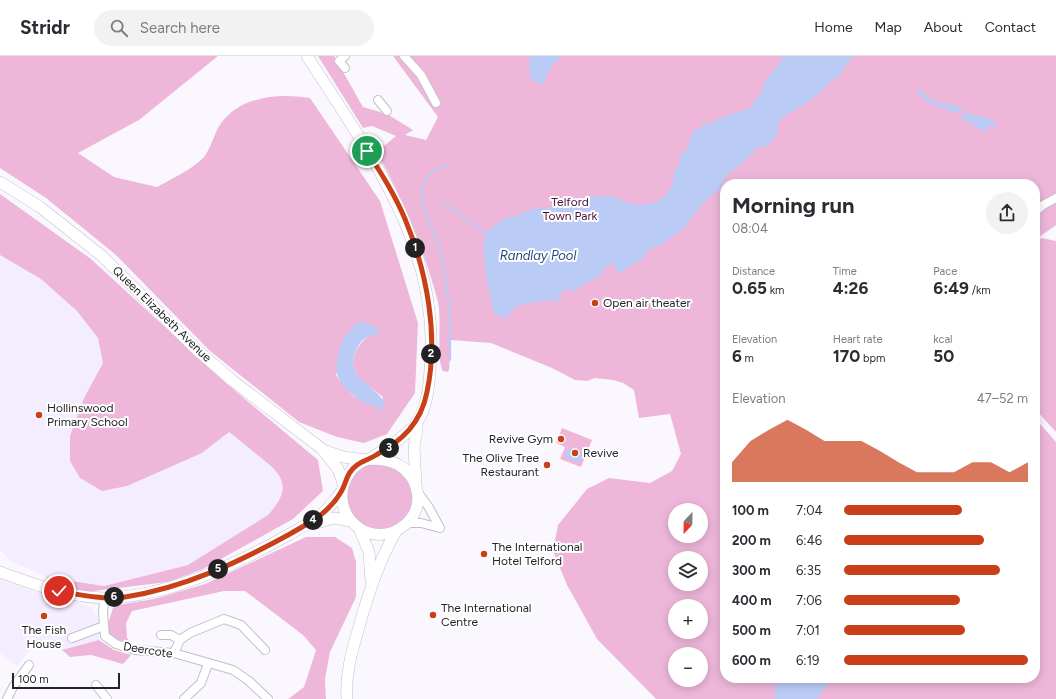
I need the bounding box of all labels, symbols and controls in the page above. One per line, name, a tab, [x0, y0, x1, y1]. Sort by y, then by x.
search box	[94, 10, 374, 46]
text: Stridr	[20, 16, 70, 39]
icon: search	[108, 17, 130, 39]
text: Search here	[140, 19, 220, 37]
text: Home	[814, 19, 853, 36]
text: Map	[875, 19, 902, 36]
text: About	[924, 19, 963, 36]
text: Contact	[985, 19, 1036, 36]
pin	[350, 134, 384, 168]
icon: arrive	[356, 140, 378, 162]
text: Morning run	[732, 192, 855, 219]
button: share	[986, 192, 1028, 234]
park label: Telford Town Park	[543, 195, 597, 223]
text: 08:04	[732, 221, 768, 236]
pin: 1	[405, 238, 425, 258]
text: 1	[413, 241, 417, 254]
water label: Randlay Pool	[500, 248, 576, 263]
street label: Queen Elizabeth Avenue	[110, 263, 215, 365]
text: Distance	[732, 265, 775, 278]
text: Time	[833, 265, 857, 278]
text: Pace	[933, 265, 957, 278]
text: 0.65	[732, 278, 767, 298]
text: 4:26	[833, 278, 868, 298]
text: 6:49	[933, 278, 969, 298]
text: km	[767, 284, 784, 297]
text: /km	[969, 284, 991, 297]
place label: Open air theater	[603, 296, 691, 310]
marker: Open air theater	[590, 298, 600, 308]
text: Elevation	[732, 333, 777, 346]
text: Heart rate	[833, 333, 883, 346]
text: kcal	[933, 333, 953, 346]
pin: 2	[421, 344, 441, 364]
text: 6	[732, 346, 742, 366]
text: 170	[833, 346, 860, 366]
text: 50	[933, 346, 954, 366]
text: 2	[428, 347, 434, 360]
text: m	[742, 352, 754, 365]
text: bpm	[860, 352, 885, 365]
text: Elevation	[732, 391, 785, 406]
text: 47–52 m	[977, 391, 1028, 406]
place label: Hollinswood Primary School	[47, 401, 128, 429]
marker: Hollinswood Primary School	[34, 410, 44, 420]
place label: Revive Gym	[489, 432, 553, 446]
marker: Revive Gym	[556, 434, 566, 444]
pin: 3	[379, 438, 399, 458]
text: 3	[386, 441, 392, 454]
place label: Revive	[583, 446, 619, 460]
marker: Revive	[570, 448, 580, 458]
place label: The Olive Tree Restaurant	[463, 451, 539, 479]
marker: The Olive Tree Restaurant	[542, 460, 552, 470]
north arrow	[668, 503, 708, 543]
map controls	[668, 503, 708, 687]
text: 100 m	[732, 503, 769, 518]
text: 7:04	[796, 503, 823, 518]
pin: 4	[303, 510, 323, 530]
text: 4	[310, 513, 316, 526]
text: 200 m	[732, 533, 771, 548]
text: 6:46	[796, 533, 822, 548]
place label: The International Hotel Telford	[492, 540, 582, 568]
marker: The International Hotel Telford	[479, 549, 489, 559]
button: layers	[668, 551, 708, 591]
pin: 5	[208, 559, 228, 579]
text: 5	[215, 562, 221, 575]
text: 300 m	[732, 563, 771, 578]
text: 6:35	[796, 563, 821, 578]
pin	[42, 574, 76, 608]
icon: check	[48, 580, 70, 602]
pin: 6	[104, 587, 124, 607]
text: 6	[111, 590, 117, 603]
text: 400 m	[732, 593, 772, 608]
text: 7:06	[796, 593, 822, 608]
button: +	[668, 599, 708, 639]
place label: The International Centre	[441, 601, 531, 629]
marker: The International Centre	[428, 610, 438, 620]
marker: The Fish House	[39, 611, 49, 621]
place label: The Fish House	[22, 623, 67, 651]
text: 500 m	[732, 623, 771, 638]
text: 7:01	[796, 623, 820, 638]
street label: Deercote	[122, 639, 174, 661]
button: −	[668, 647, 708, 687]
text: 600 m	[732, 653, 771, 668]
text: 6:19	[796, 653, 819, 668]
scale bar	[12, 671, 120, 690]
text: 100 m	[18, 673, 49, 686]

